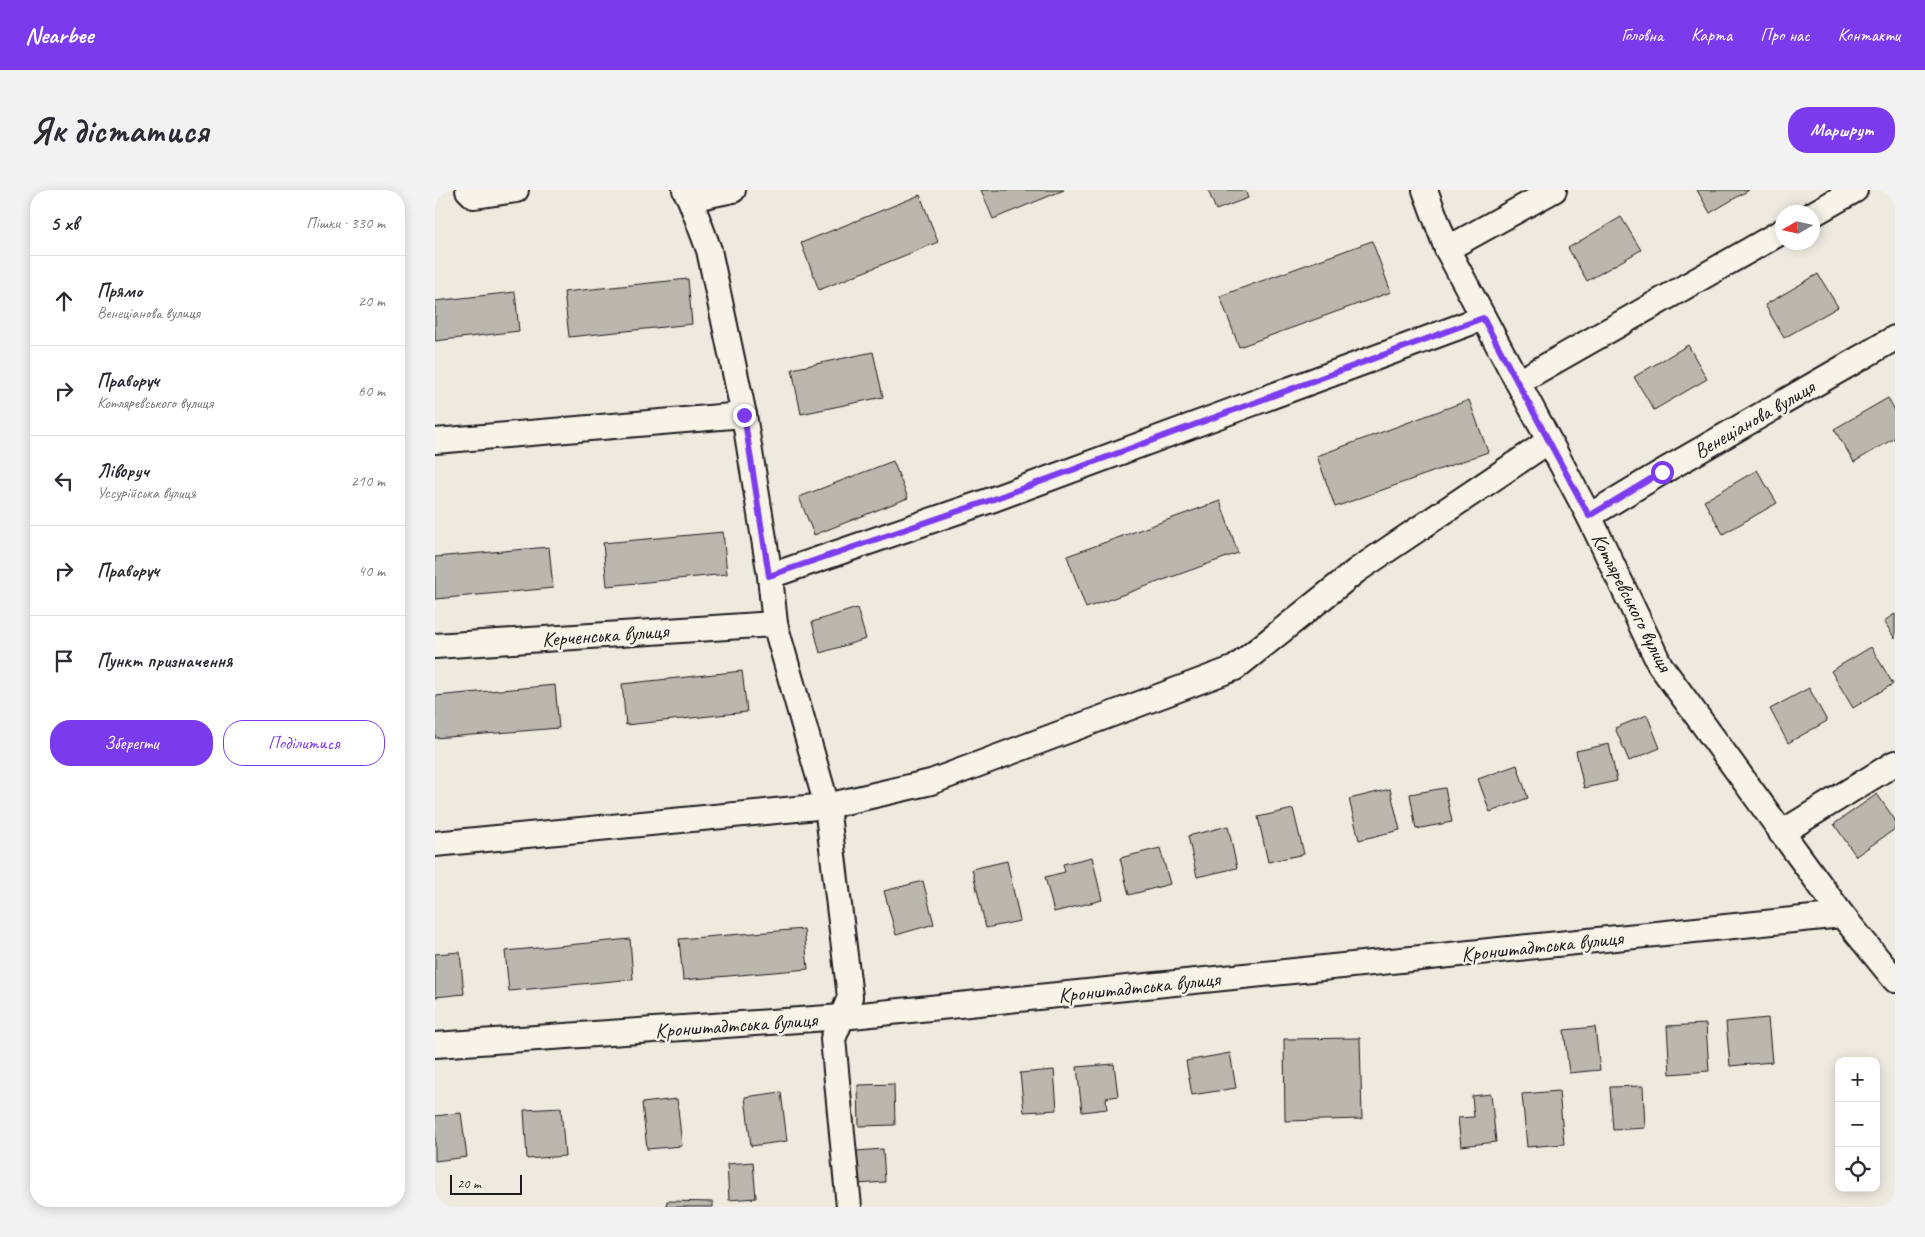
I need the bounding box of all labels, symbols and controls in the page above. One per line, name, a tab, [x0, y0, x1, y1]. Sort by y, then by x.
text: Nearbee	[25, 20, 93, 50]
text: Головна	[1621, 24, 1663, 46]
text: Карта	[1691, 24, 1732, 46]
text: Про нас	[1760, 24, 1810, 46]
text: Контакти	[1838, 24, 1900, 46]
button: Маршрут	[1788, 107, 1895, 153]
text: Як дістатися	[30, 108, 208, 153]
north arrow	[1775, 205, 1820, 250]
text: 5 хв	[50, 210, 78, 236]
text: Пішки · 330 m	[306, 213, 385, 233]
text: Прямо	[97, 279, 142, 303]
icon: ahead	[50, 287, 78, 315]
text: 20 m	[358, 291, 385, 311]
text: Венеціанова вулиця	[97, 303, 200, 323]
text: Праворуч	[97, 369, 159, 393]
street label: Венеціанова вулиця	[1689, 373, 1821, 464]
icon: right	[50, 377, 78, 405]
text: 60 m	[358, 381, 385, 401]
text: Котляревського вулиця	[97, 393, 213, 413]
route end	[733, 404, 756, 427]
text: Ліворуч	[97, 459, 149, 483]
route start	[1651, 461, 1674, 484]
icon: left	[50, 467, 78, 495]
text: 210 m	[351, 471, 385, 491]
text: Уссурійська вулиця	[97, 483, 196, 503]
street label: Котляревського вулиця	[1586, 528, 1679, 677]
icon: right	[50, 557, 78, 585]
text: Праворуч	[97, 559, 159, 583]
text: 40 m	[358, 561, 385, 581]
street label: Керченська вулиця	[541, 617, 671, 652]
icon: arrive	[50, 647, 78, 675]
text: Пункт призначення	[97, 649, 232, 673]
button: Зберегти	[50, 720, 213, 766]
button: Поділитися	[223, 720, 385, 766]
street label: Кронштадтська вулиця	[1460, 924, 1626, 967]
street label: Кронштадтська вулиця	[1057, 965, 1223, 1008]
street label: Кронштадтська вулиця	[654, 1006, 820, 1044]
map controls	[1835, 1057, 1880, 1192]
button: +	[1835, 1057, 1880, 1102]
button: −	[1835, 1102, 1880, 1147]
button: locate	[1835, 1147, 1880, 1192]
scale bar	[450, 1172, 523, 1195]
text: 20 m	[457, 1175, 481, 1192]

